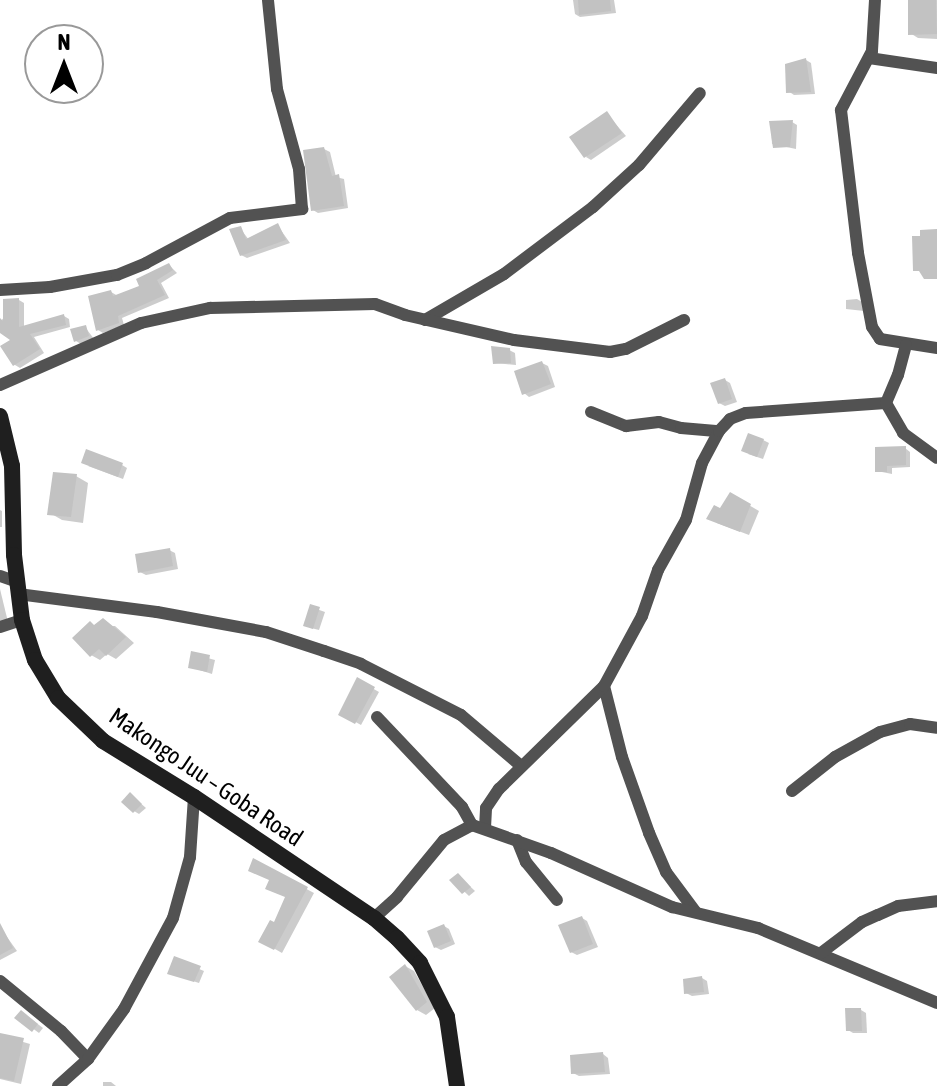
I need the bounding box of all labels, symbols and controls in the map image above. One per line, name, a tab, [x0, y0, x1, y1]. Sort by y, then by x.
north arrow	[24, 24, 104, 104]
text: N	[58, 29, 70, 55]
street label: Makongo Juu – Goba Road	[104, 702, 308, 852]

